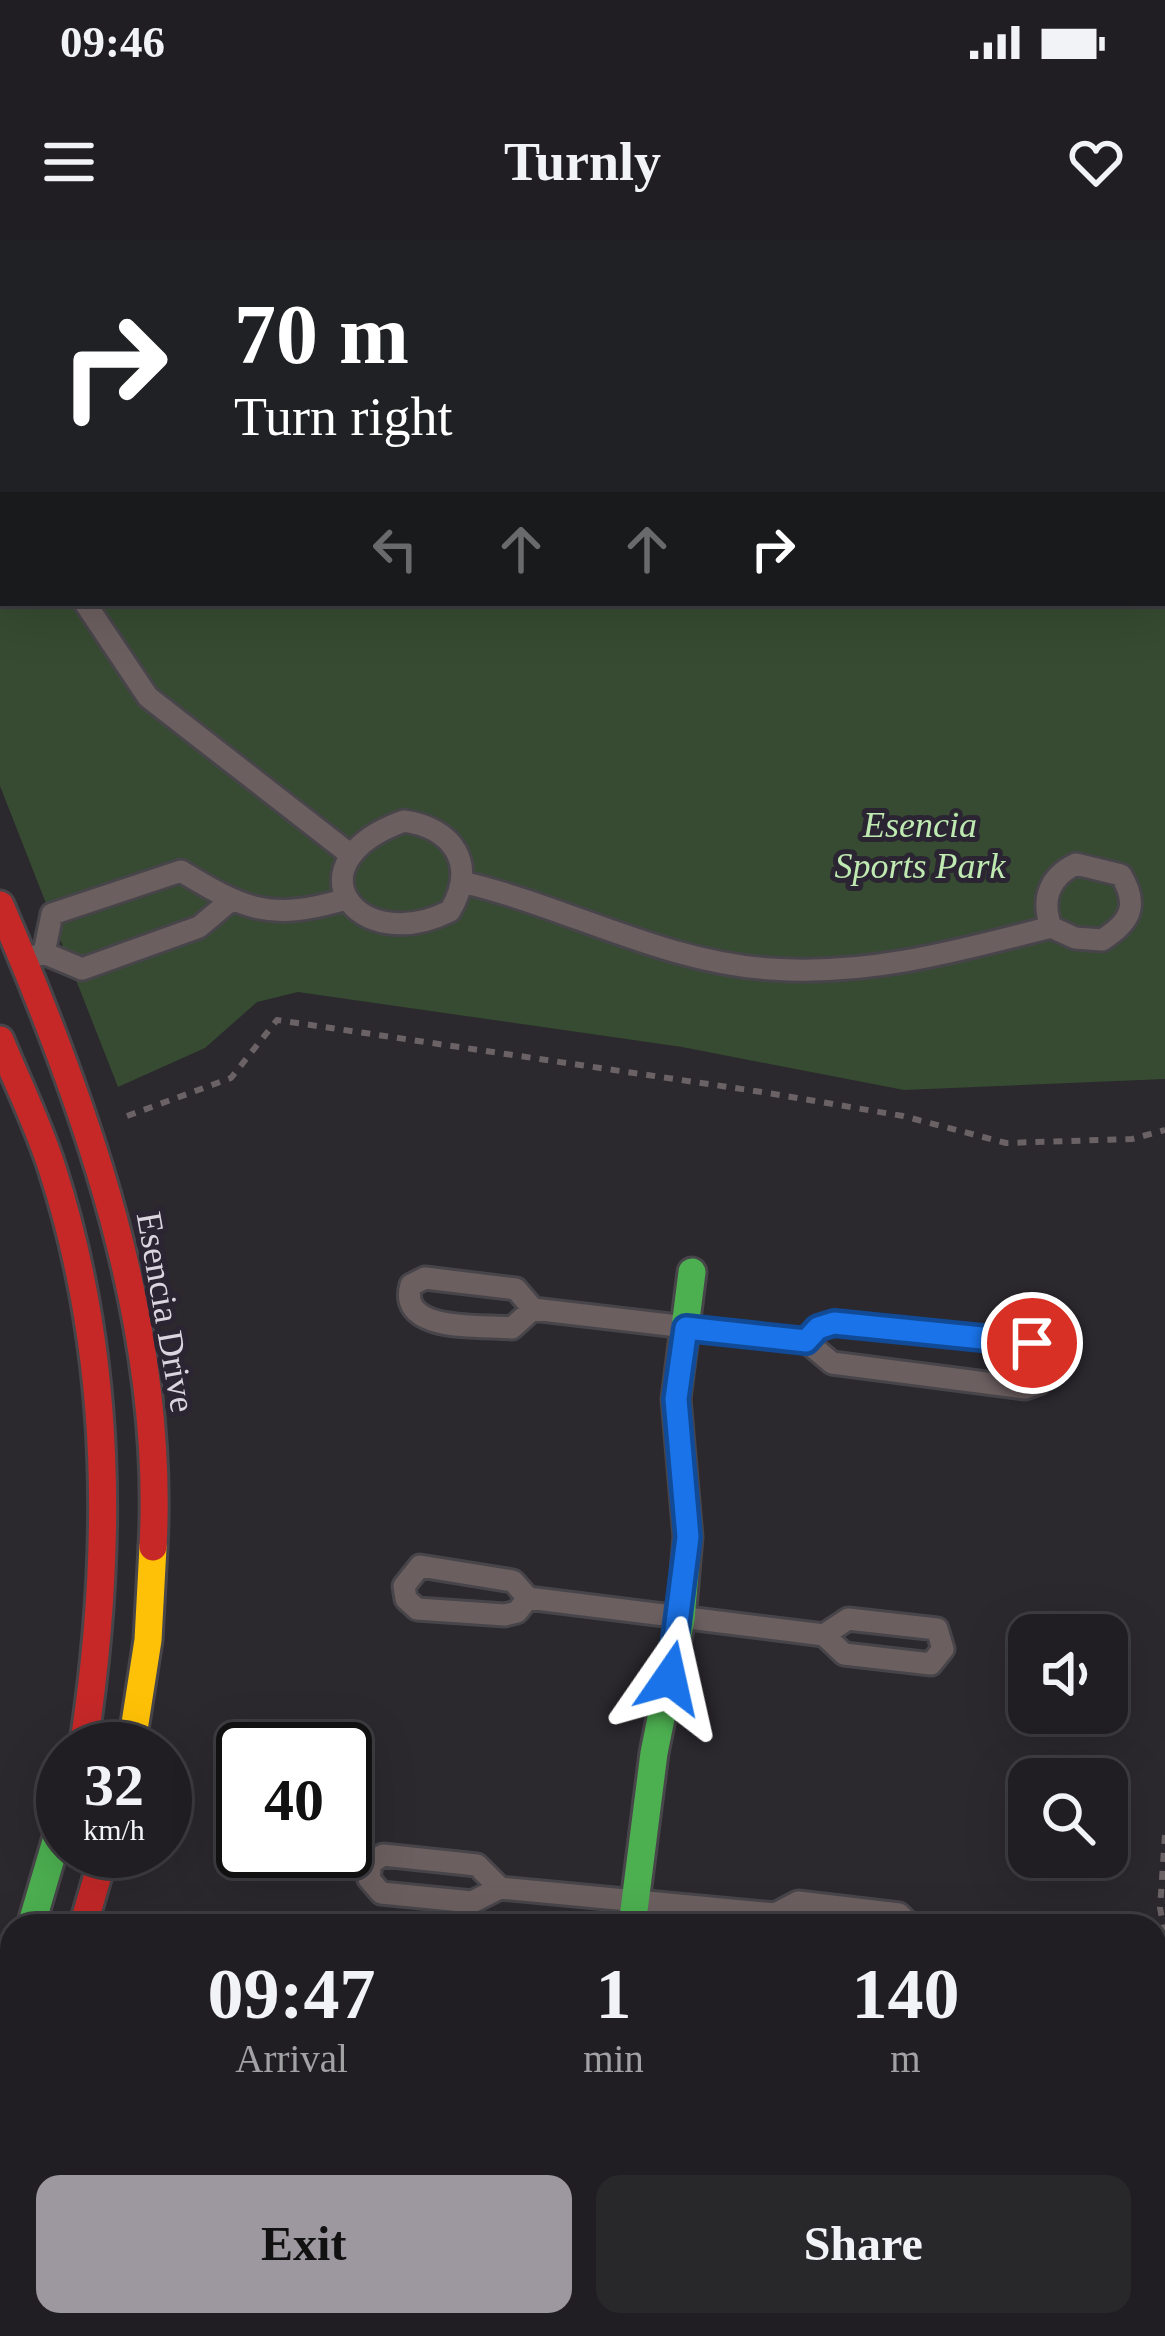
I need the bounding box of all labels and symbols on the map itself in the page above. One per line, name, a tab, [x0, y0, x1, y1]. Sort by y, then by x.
park label: Esencia Sports Park	[835, 805, 1007, 886]
street label: Esencia Drive	[129, 1209, 203, 1415]
pin	[981, 1292, 1083, 1394]
position arrow	[607, 1615, 733, 1741]
speed limit sign: 40	[216, 1722, 372, 1878]

